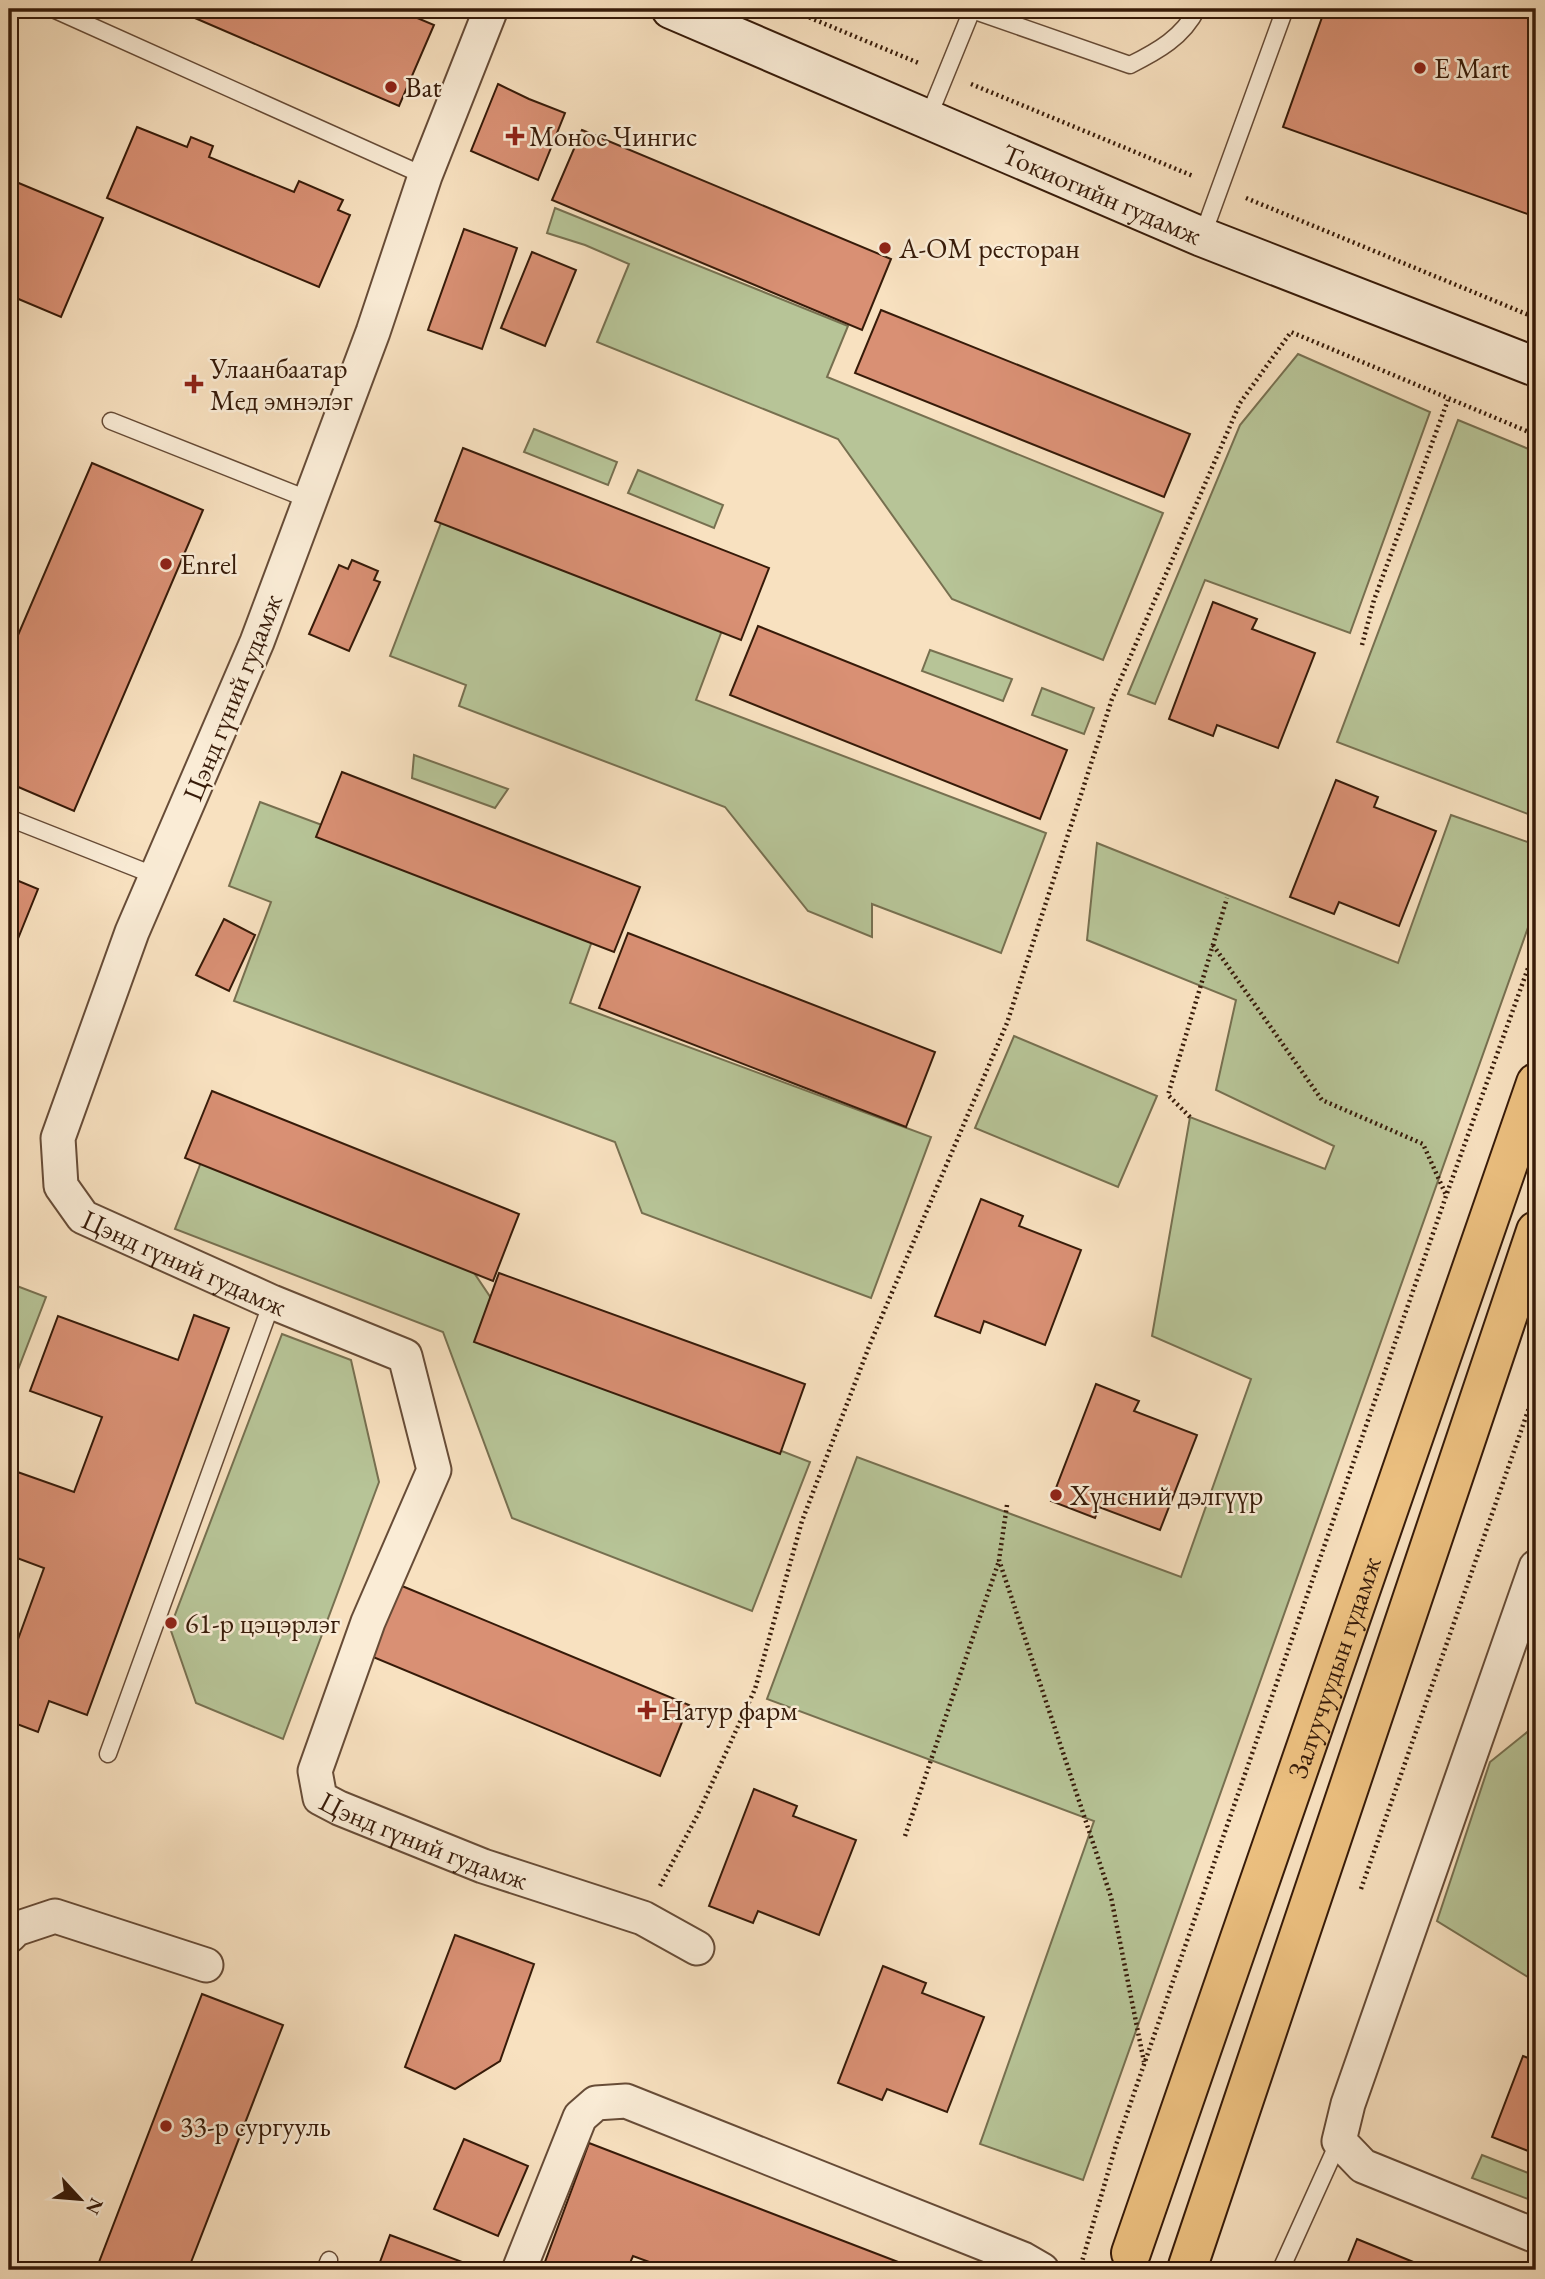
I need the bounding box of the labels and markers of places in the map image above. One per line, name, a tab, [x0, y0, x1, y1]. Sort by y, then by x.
place label: E Mart	[1434, 50, 1510, 86]
marker: E Mart	[1412, 60, 1428, 76]
place label: Bat	[405, 69, 442, 105]
marker: Bat	[383, 79, 399, 95]
place label: Монос Чингис	[529, 118, 697, 154]
marker: Монос Чингис	[507, 128, 523, 144]
place label: A-OM ресторан	[898, 230, 1080, 266]
marker: A-OM ресторан	[877, 240, 893, 256]
place label: Улаанбаатар Мед эмнэлэг	[209, 350, 353, 418]
marker: Улаанбаатар Мед эмнэлэг	[184, 374, 204, 394]
place label: Enrel	[180, 546, 238, 582]
marker: Enrel	[158, 556, 174, 572]
place label: Хүнсний дэлгүүр	[1069, 1477, 1263, 1513]
marker: Хүнсний дэлгүүр	[1048, 1487, 1064, 1503]
place label: 61-р цэцэрлэг	[185, 1605, 340, 1641]
marker: 61-р цэцэрлэг	[163, 1615, 179, 1631]
place label: Натур фарм	[661, 1692, 798, 1728]
marker: Натур фарм	[639, 1702, 655, 1718]
place label: 33-р сургууль	[180, 2108, 331, 2144]
marker: 33-р сургууль	[158, 2118, 174, 2134]

